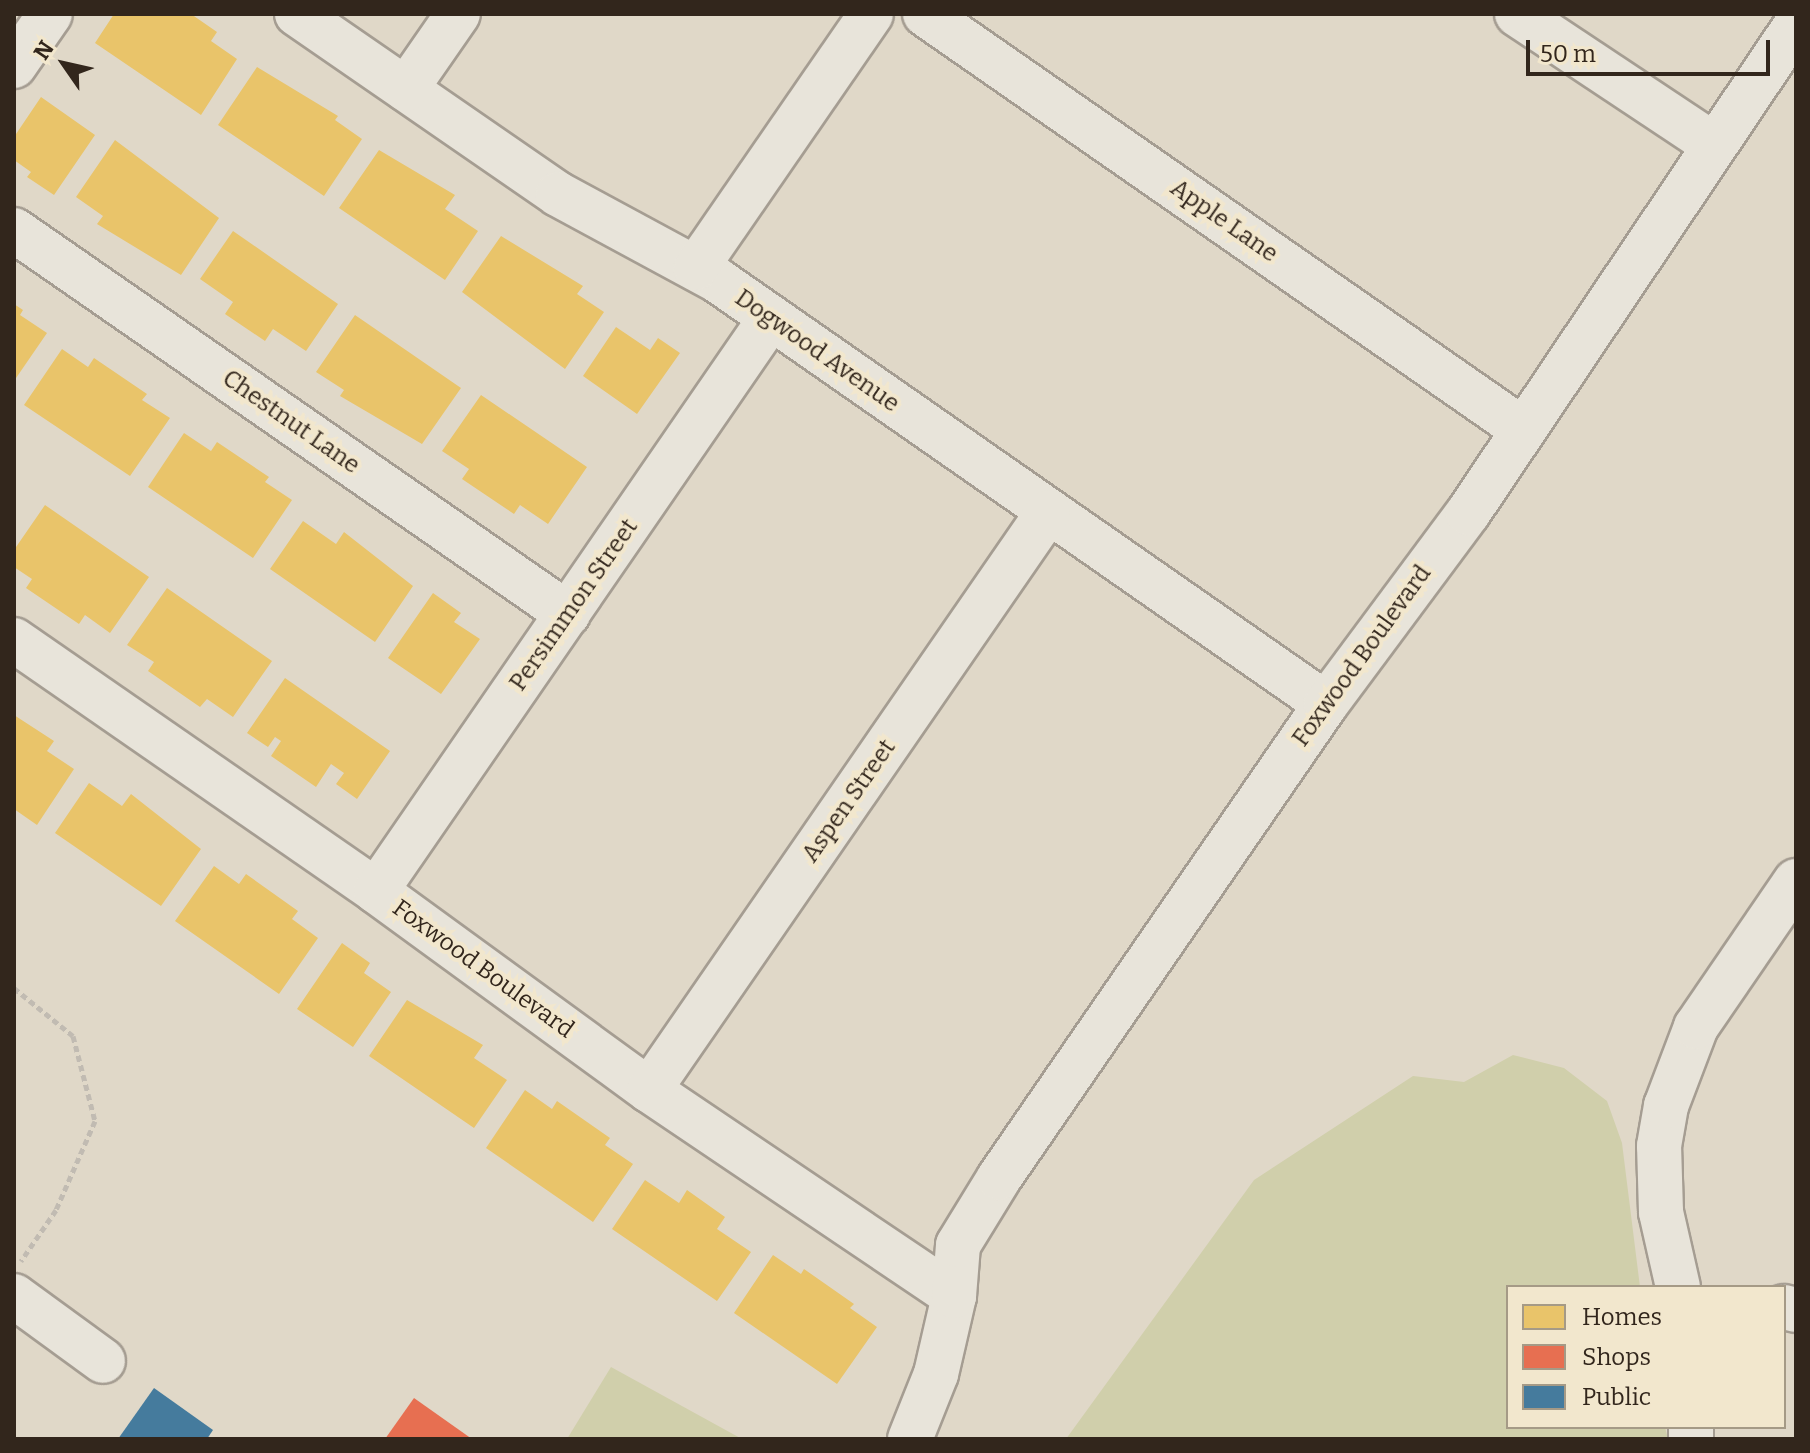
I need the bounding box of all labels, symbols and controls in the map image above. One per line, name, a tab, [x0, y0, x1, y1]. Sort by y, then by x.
north arrow	[24, 24, 104, 104]
scale bar	[1530, 24, 1774, 74]
text: N	[28, 36, 60, 65]
text: 50 m	[1540, 40, 1596, 68]
street label: Apple Lane	[1165, 174, 1283, 268]
street label: Dogwood Avenue	[729, 284, 905, 418]
street label: Chestnut Lane	[217, 364, 365, 480]
street label: Persimmon Street	[504, 513, 644, 697]
street label: Foxwood Boulevard	[1287, 560, 1437, 752]
street label: Aspen Street	[796, 734, 902, 868]
street label: Foxwood Boulevard	[387, 894, 579, 1044]
legend	[1506, 1285, 1786, 1429]
text: Homes	[1582, 1303, 1662, 1331]
text: Shops	[1582, 1343, 1651, 1371]
text: Public	[1582, 1383, 1651, 1411]

